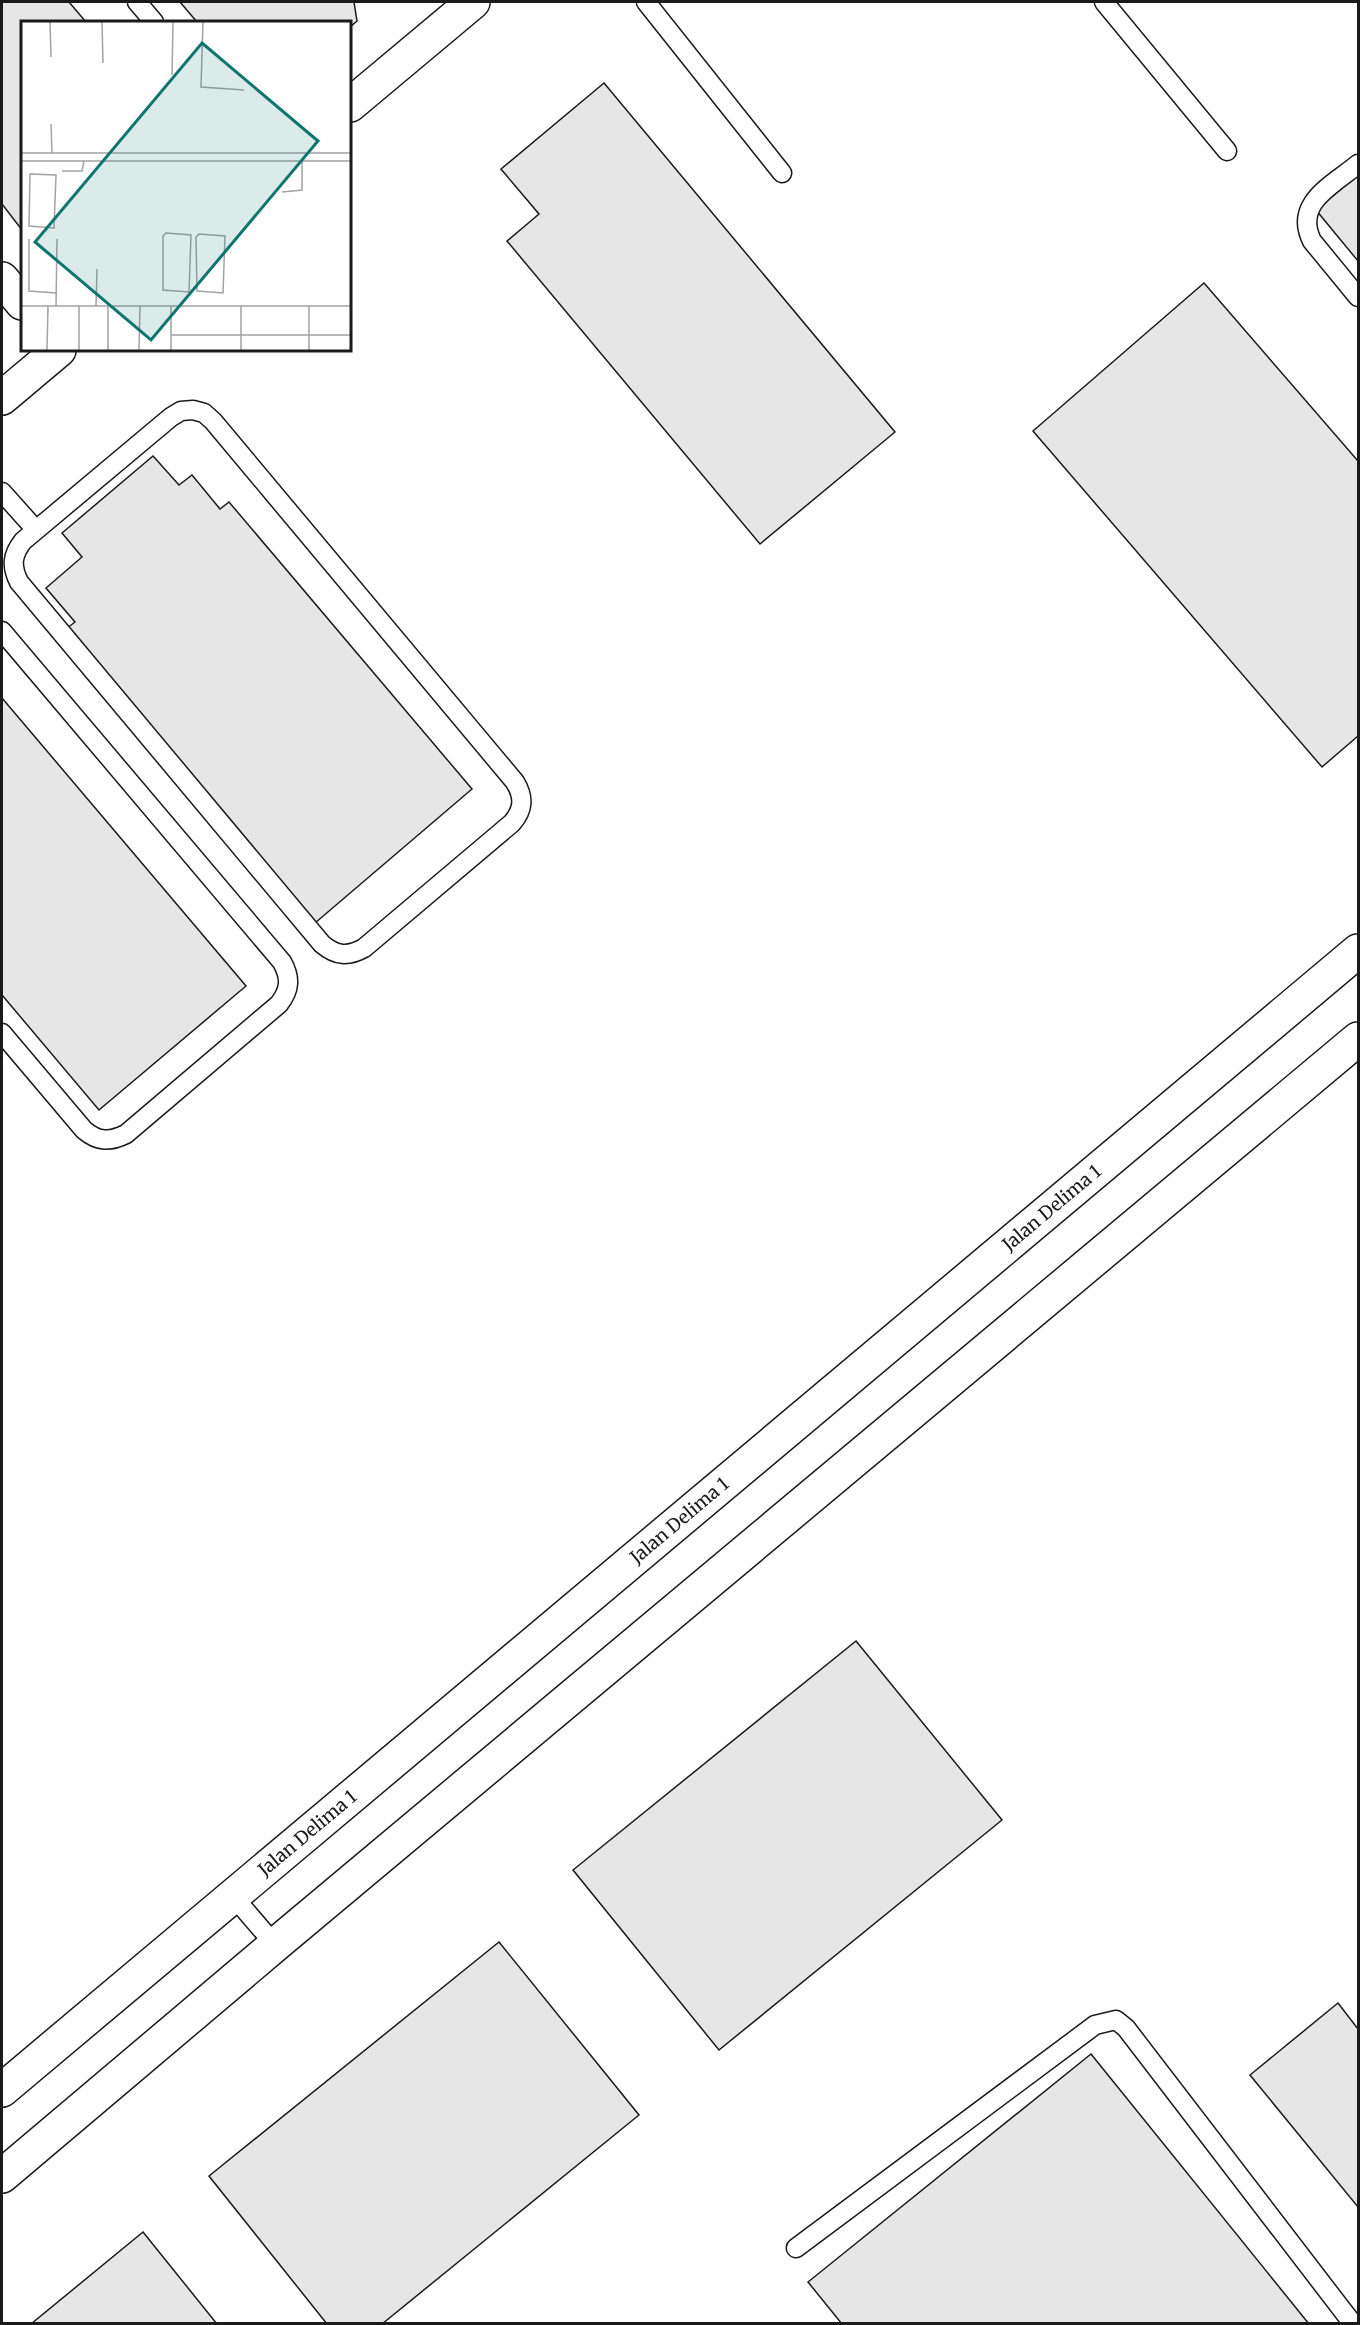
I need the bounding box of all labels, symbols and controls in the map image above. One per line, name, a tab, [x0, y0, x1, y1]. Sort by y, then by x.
inset map	[21, 21, 351, 351]
street label: Jalan Delima 1	[997, 1160, 1106, 1257]
street label: Jalan Delima 1	[624, 1472, 733, 1569]
street label: Jalan Delima 1	[252, 1785, 361, 1882]

